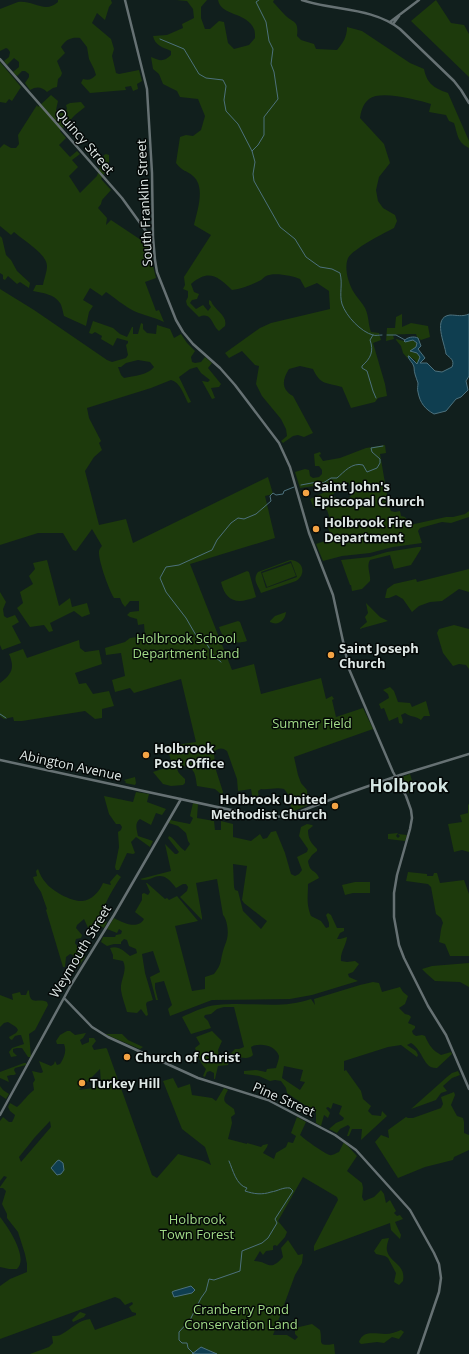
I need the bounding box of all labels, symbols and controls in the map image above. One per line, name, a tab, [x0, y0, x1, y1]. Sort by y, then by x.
street label: Quincy Street	[51, 104, 119, 178]
street label: South Franklin Street	[132, 139, 156, 267]
place label: Saint John's Episcopal Church	[314, 477, 425, 510]
marker: Saint John's Episcopal Church	[301, 488, 311, 498]
place label: Holbrook Fire Department	[324, 513, 413, 546]
marker: Holbrook Fire Department	[311, 524, 321, 534]
park label: Holbrook School Department Land	[132, 629, 240, 662]
place label: Saint Joseph Church	[339, 639, 419, 672]
marker: Saint Joseph Church	[326, 650, 336, 660]
park label: Sumner Field	[272, 714, 352, 732]
place label: Holbrook Post Office	[154, 739, 225, 772]
street label: Abington Avenue	[18, 745, 124, 785]
marker: Holbrook Post Office	[141, 750, 151, 760]
district label: Holbrook	[370, 774, 449, 797]
place label: Holbrook United Methodist Church	[211, 790, 327, 823]
marker: Holbrook United Methodist Church	[330, 801, 340, 811]
street label: Weymouth Street	[45, 901, 115, 1001]
place label: Church of Christ	[135, 1048, 240, 1066]
marker: Church of Christ	[122, 1052, 132, 1062]
place label: Turkey Hill	[90, 1074, 160, 1092]
street label: Pine Street	[250, 1077, 318, 1121]
marker: Turkey Hill	[77, 1078, 87, 1088]
park label: Holbrook Town Forest	[160, 1210, 235, 1243]
park label: Cranberry Pond Conservation Land	[184, 1300, 298, 1333]

